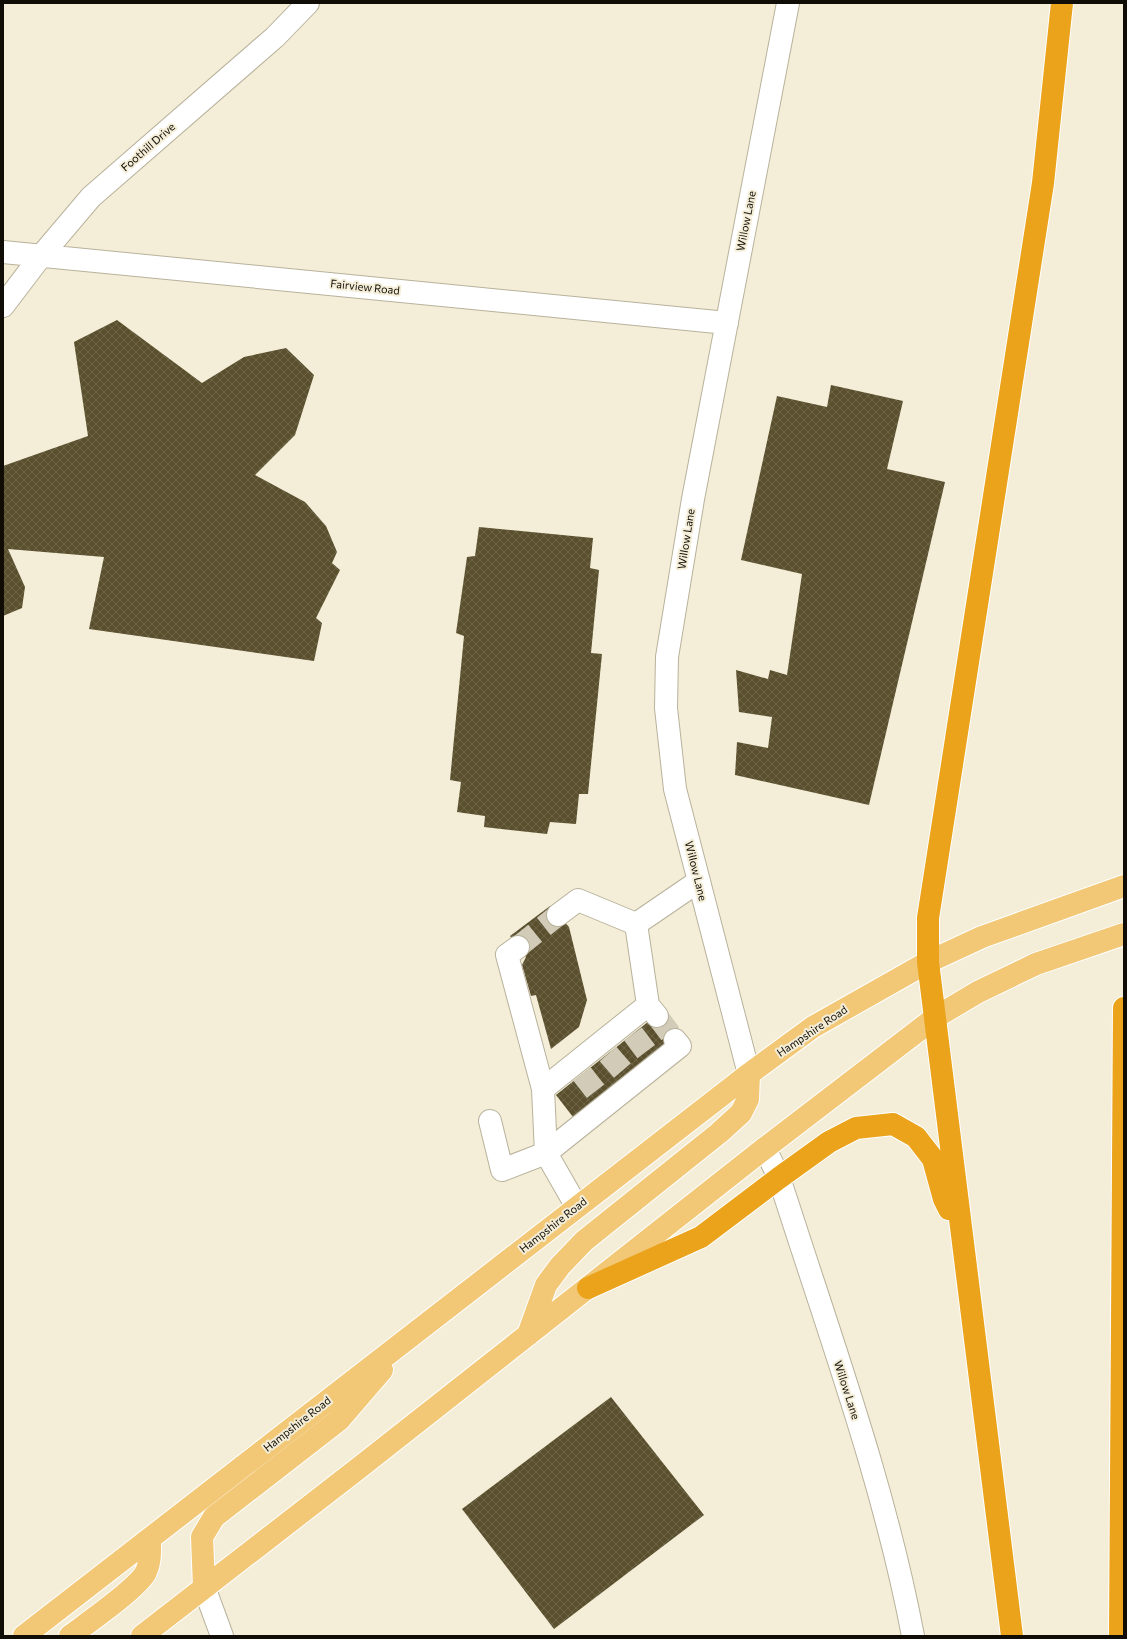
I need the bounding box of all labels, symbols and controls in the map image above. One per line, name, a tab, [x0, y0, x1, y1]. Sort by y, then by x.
street label: Foothill Drive	[118, 120, 177, 174]
street label: Willow Lane	[733, 189, 758, 252]
street label: Fairview Road	[330, 276, 400, 297]
street label: Willow Lane	[674, 508, 697, 570]
street label: Willow Lane	[683, 840, 710, 902]
street label: Hampshire Road	[774, 1002, 849, 1059]
street label: Hampshire Road	[516, 1194, 589, 1255]
street label: Willow Lane	[832, 1359, 863, 1421]
street label: Hampshire Road	[260, 1393, 333, 1454]

